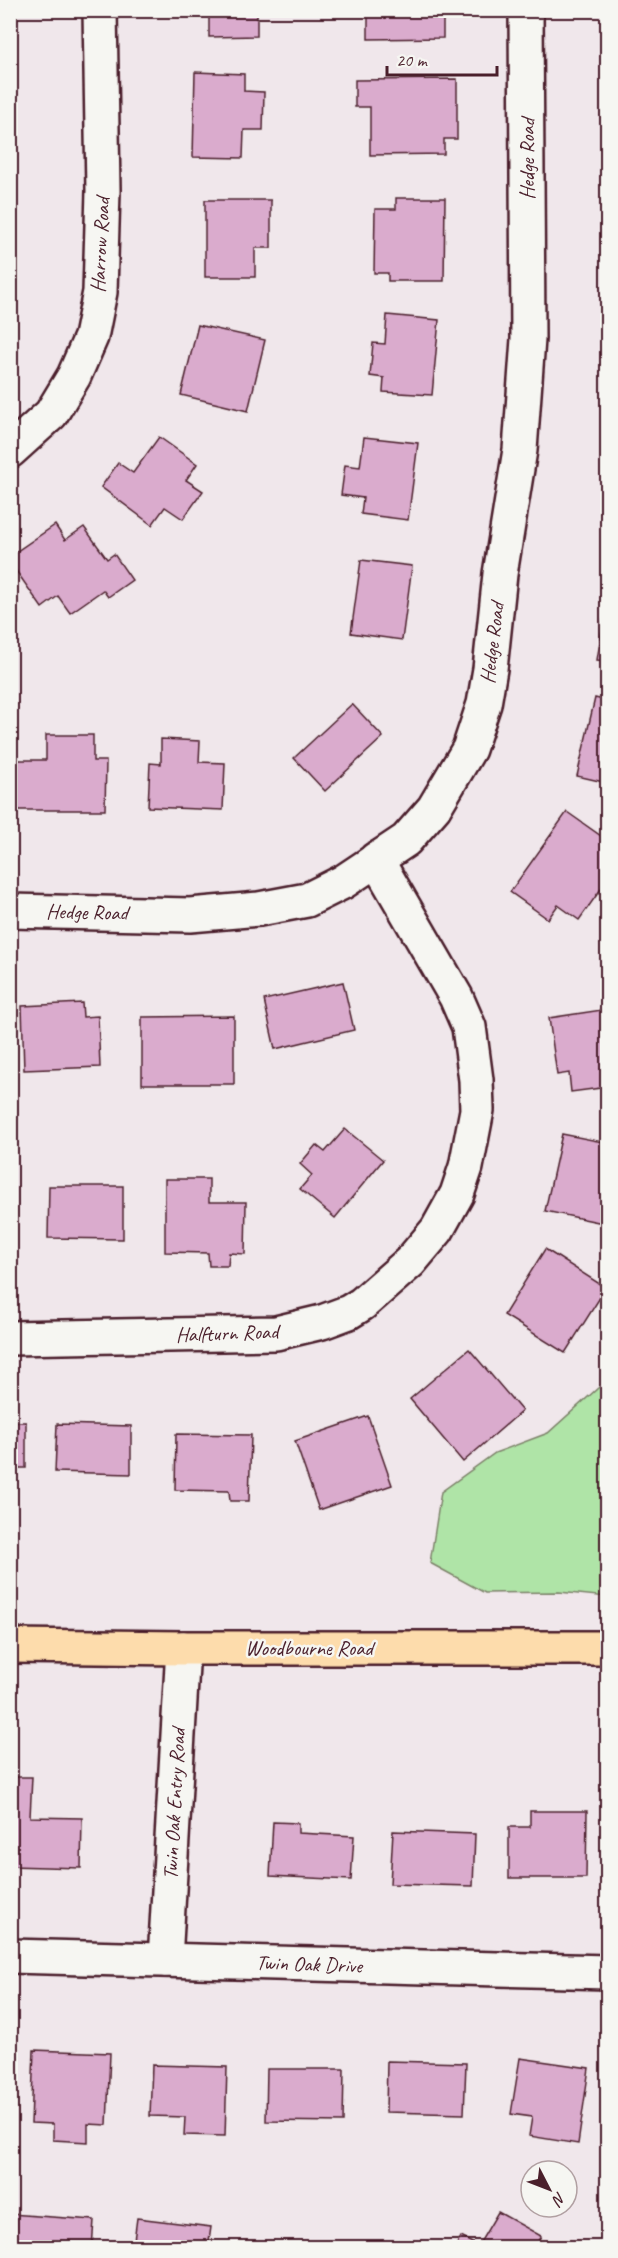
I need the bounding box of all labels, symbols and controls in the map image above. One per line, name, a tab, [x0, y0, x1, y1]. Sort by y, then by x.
scale bar	[387, 39, 496, 77]
text: 20 m	[396, 49, 429, 71]
street label: Hedge Road	[514, 115, 540, 200]
street label: Harrow Road	[85, 193, 116, 293]
street label: Hedge Road	[474, 598, 510, 685]
street label: Hedge Road	[46, 898, 131, 926]
street label: Halfturn Road	[175, 1318, 282, 1348]
street label: Woodbourne Road	[245, 1635, 376, 1661]
street label: Twin Oak Entry Road	[157, 1724, 191, 1880]
street label: Twin Oak Drive	[255, 1949, 365, 1979]
north arrow	[519, 2159, 579, 2219]
text: N	[547, 2188, 570, 2211]

